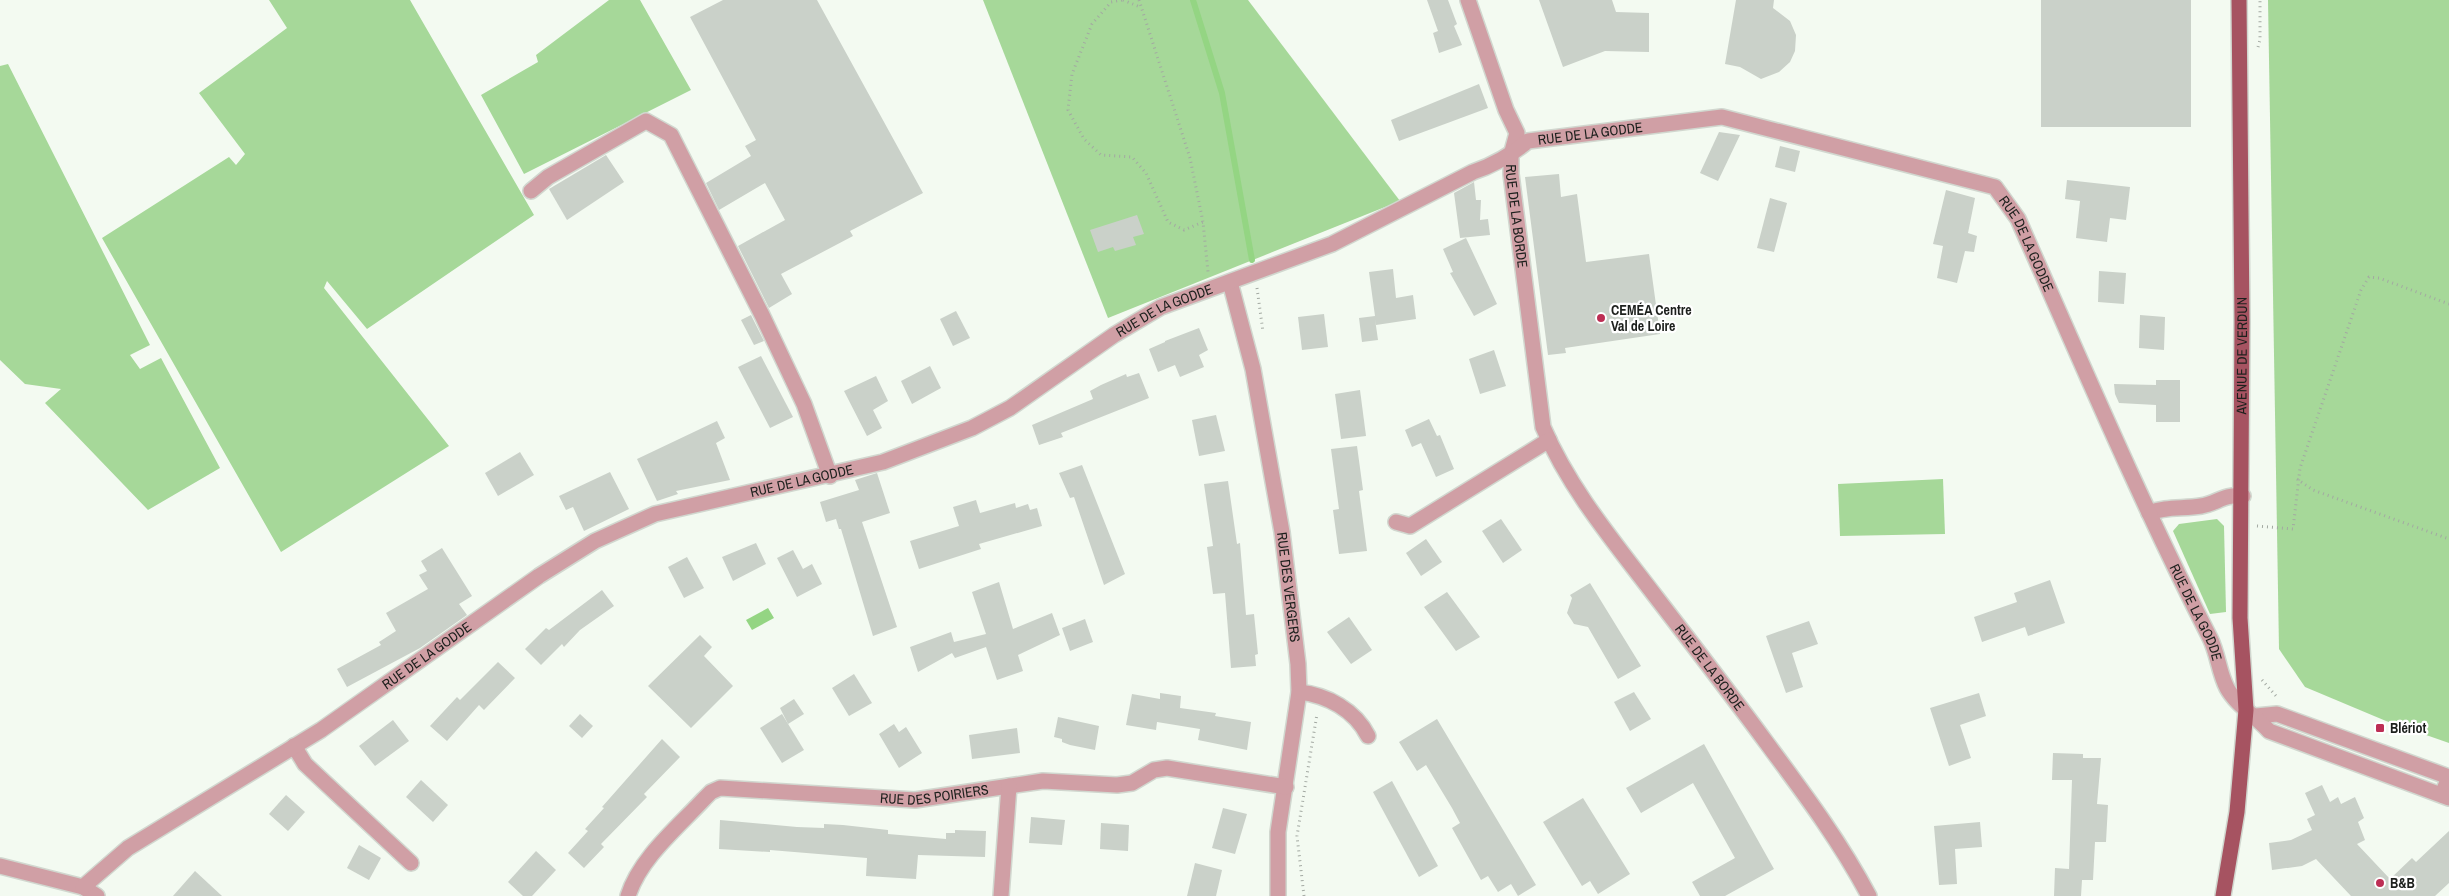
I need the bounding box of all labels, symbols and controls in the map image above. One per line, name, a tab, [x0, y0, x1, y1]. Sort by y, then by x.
street label: RUE DE LA GODDE	[1537, 118, 1644, 149]
street label: RUE DE LA BORDE	[1502, 164, 1532, 269]
street label: RUE DE LA GODDE	[1995, 192, 2058, 294]
street label: RUE DE LA GODDE	[1113, 280, 1215, 341]
street label: AVENUE DE VERDUN	[2232, 297, 2251, 415]
place label: CEMÉA Centre Val de Loire	[1611, 301, 1692, 335]
marker: CEMÉA Centre Val de Loire	[1595, 312, 1607, 324]
street label: RUE DE LA GODDE	[748, 460, 855, 501]
street label: RUE DES VERGERS	[1273, 531, 1304, 643]
street label: RUE DE LA GODDE	[2166, 561, 2226, 663]
street label: RUE DE LA GODDE	[378, 618, 475, 693]
street label: RUE DE LA BORDE	[1671, 620, 1749, 714]
place label: Blériot	[2390, 719, 2427, 737]
marker: Blériot	[2374, 722, 2386, 734]
street label: RUE DES POIRIERS	[879, 780, 990, 809]
place label: B&B	[2390, 874, 2415, 892]
marker: B&B	[2374, 877, 2386, 889]

